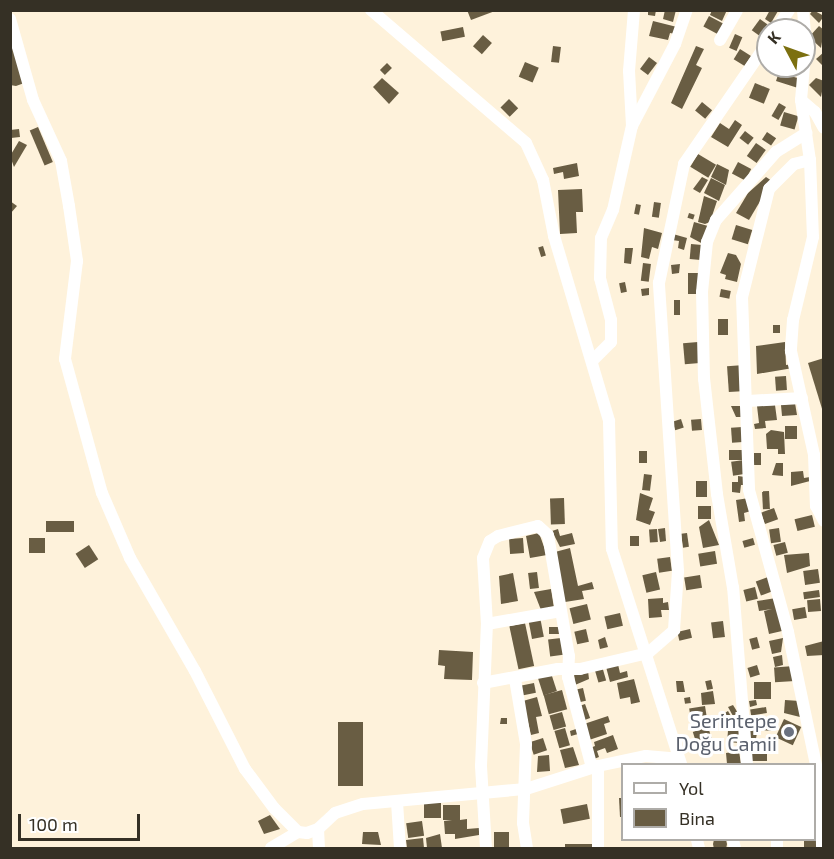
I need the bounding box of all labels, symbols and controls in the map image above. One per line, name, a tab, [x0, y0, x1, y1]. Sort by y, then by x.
north arrow	[756, 18, 816, 78]
text: K	[763, 27, 784, 47]
place label: Serintepe Doğu Camii	[676, 708, 777, 755]
marker: Serintepe Doğu Camii	[782, 725, 796, 739]
legend	[621, 763, 816, 841]
text: Yol	[679, 777, 704, 799]
scale bar	[21, 802, 142, 840]
text: Bina	[679, 807, 715, 829]
text: 100 m	[29, 813, 78, 835]

